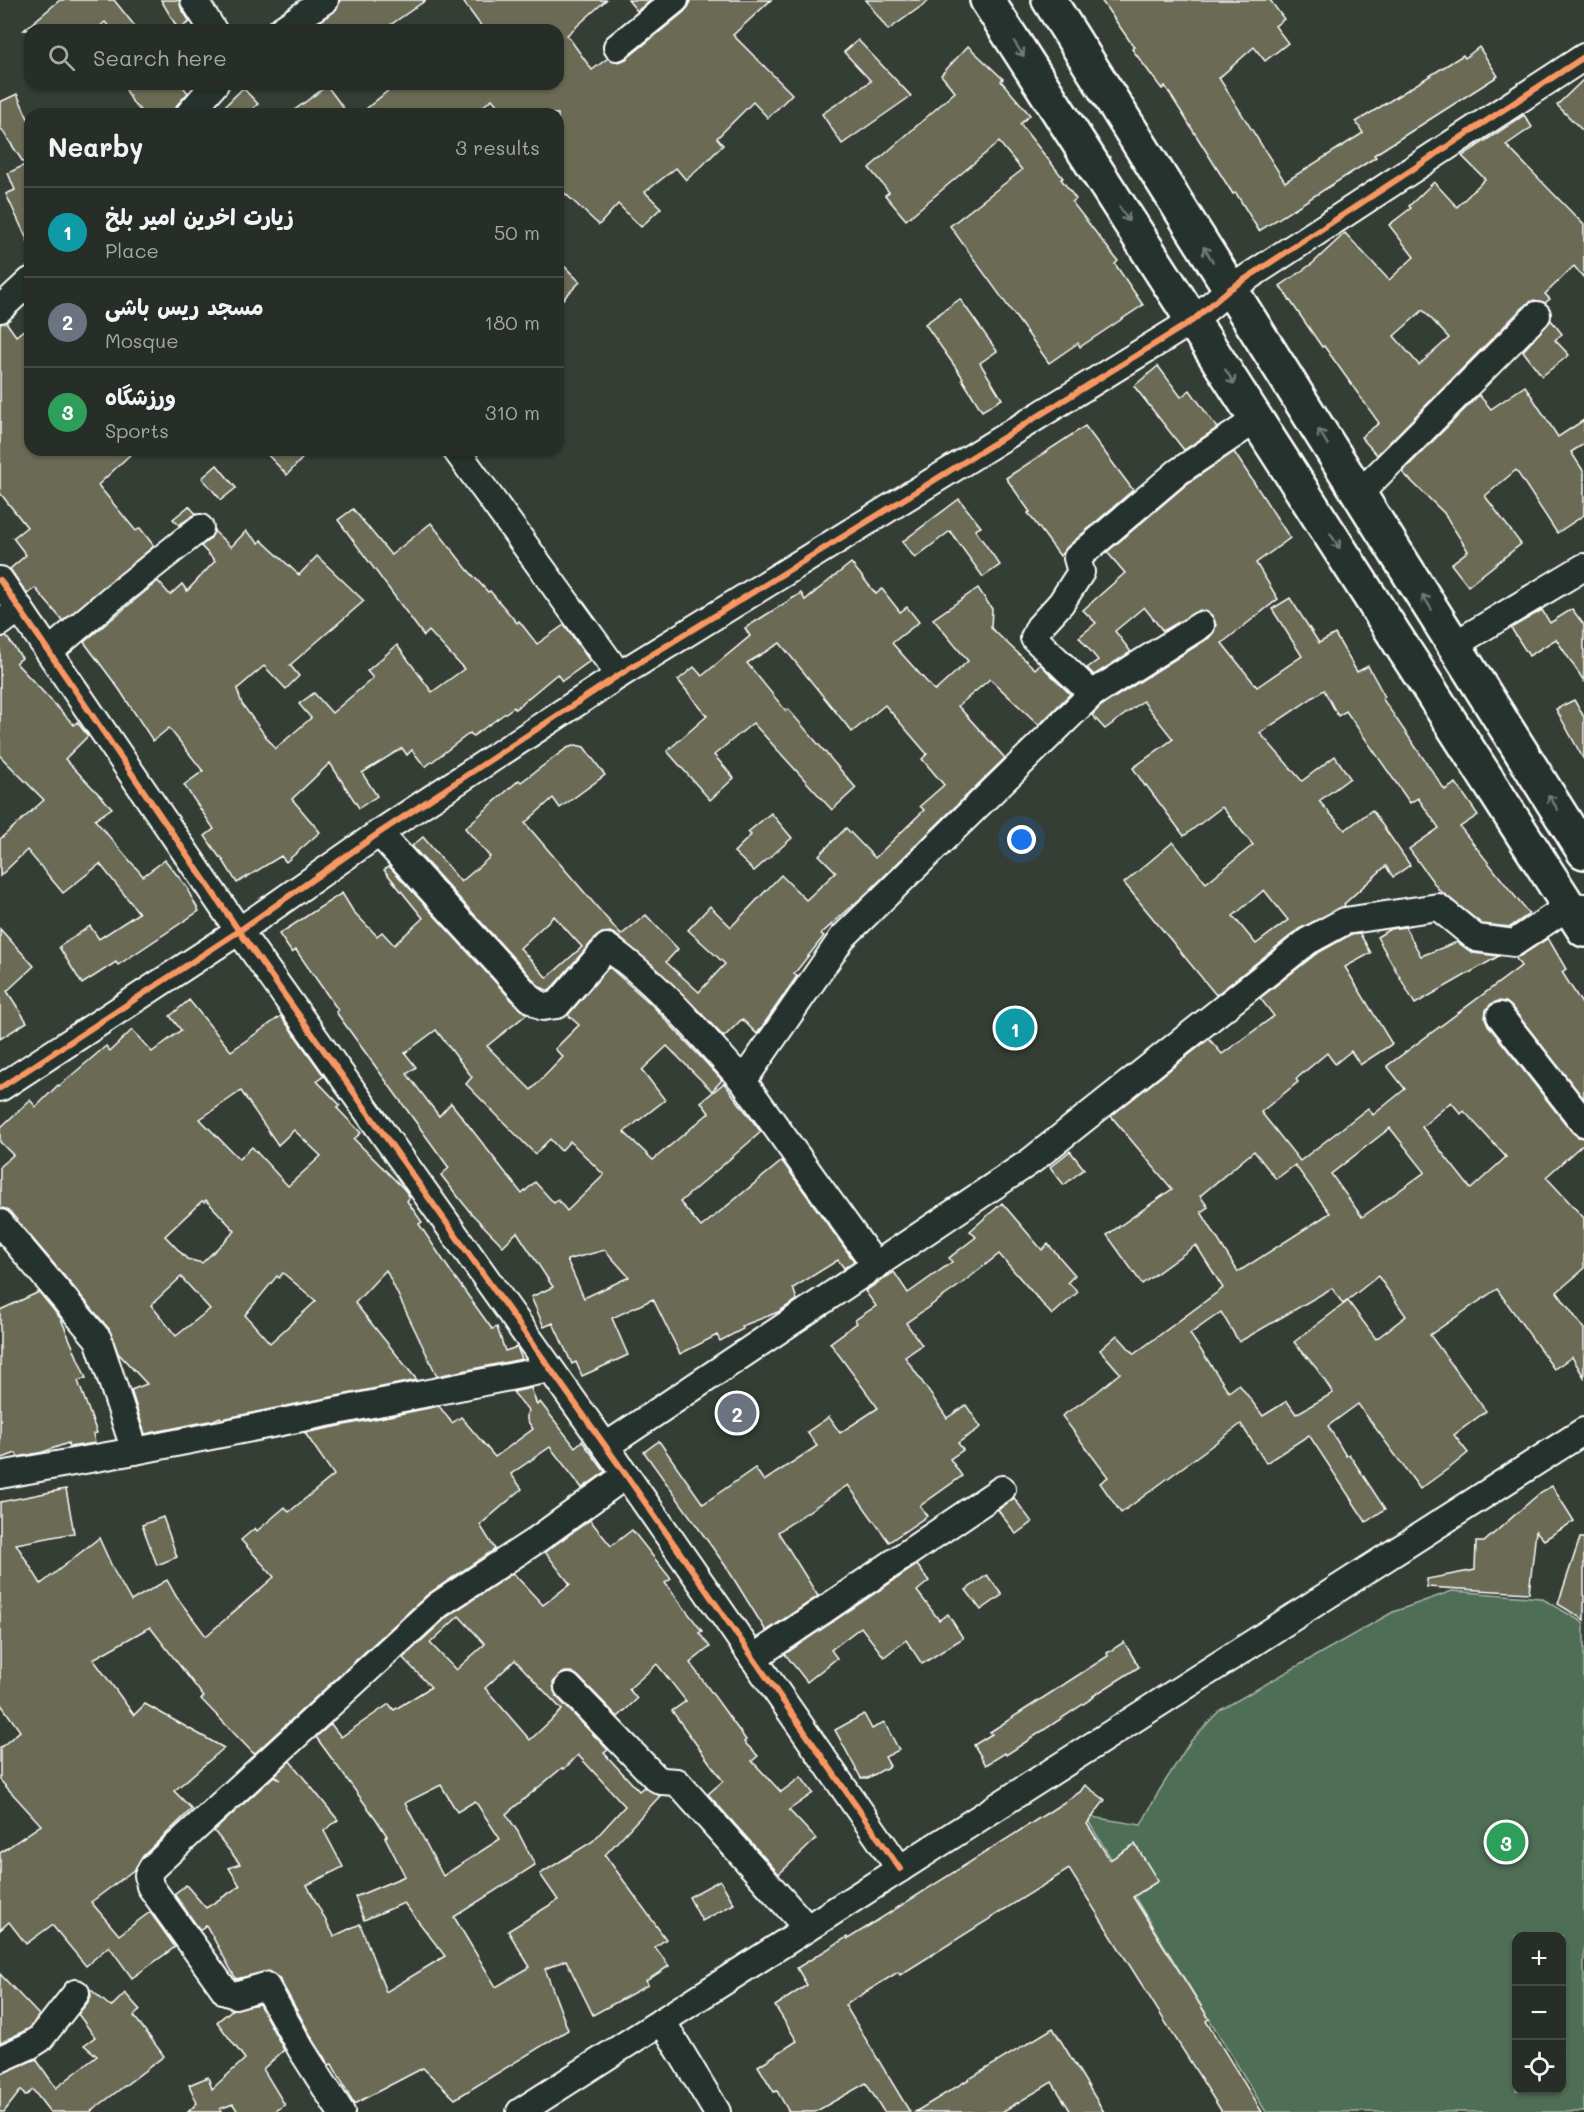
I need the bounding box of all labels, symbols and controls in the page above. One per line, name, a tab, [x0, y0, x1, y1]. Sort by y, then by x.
search box	[24, 24, 564, 90]
one-way arrow	[1013, 40, 1025, 57]
icon: search	[45, 41, 78, 74]
text: Search here	[93, 43, 227, 72]
text: Nearby	[48, 130, 143, 164]
text: 3 results	[455, 134, 540, 160]
text: زیارت اخرین امیر بلخ	[105, 202, 294, 231]
one-way arrow	[1118, 205, 1130, 221]
text: 1	[63, 219, 72, 245]
text: 50 m	[494, 219, 540, 245]
text: Place	[105, 237, 159, 263]
one-way arrow	[1202, 246, 1214, 263]
text: مسجد ریس باشی	[105, 292, 264, 321]
text: 2	[62, 309, 73, 335]
text: 180 m	[484, 309, 540, 335]
text: Mosque	[105, 327, 179, 353]
one-way arrow	[1223, 369, 1236, 386]
text: ورزشگاه	[105, 382, 176, 411]
text: 3	[62, 399, 74, 425]
text: 310 m	[485, 399, 540, 425]
text: Sports	[105, 417, 169, 443]
one-way arrow	[1317, 429, 1329, 445]
one-way arrow	[1330, 532, 1342, 549]
one-way arrow	[1420, 594, 1432, 611]
one-way arrow	[1546, 794, 1558, 811]
your location	[1007, 825, 1036, 854]
pin: 1	[996, 1006, 1034, 1050]
pin: 2	[718, 1390, 756, 1436]
pin: 3	[1486, 1820, 1526, 1864]
map controls	[1512, 1932, 1566, 2094]
button: +	[1512, 1932, 1566, 1986]
button: −	[1512, 1986, 1566, 2040]
button: locate	[1512, 2040, 1566, 2094]

